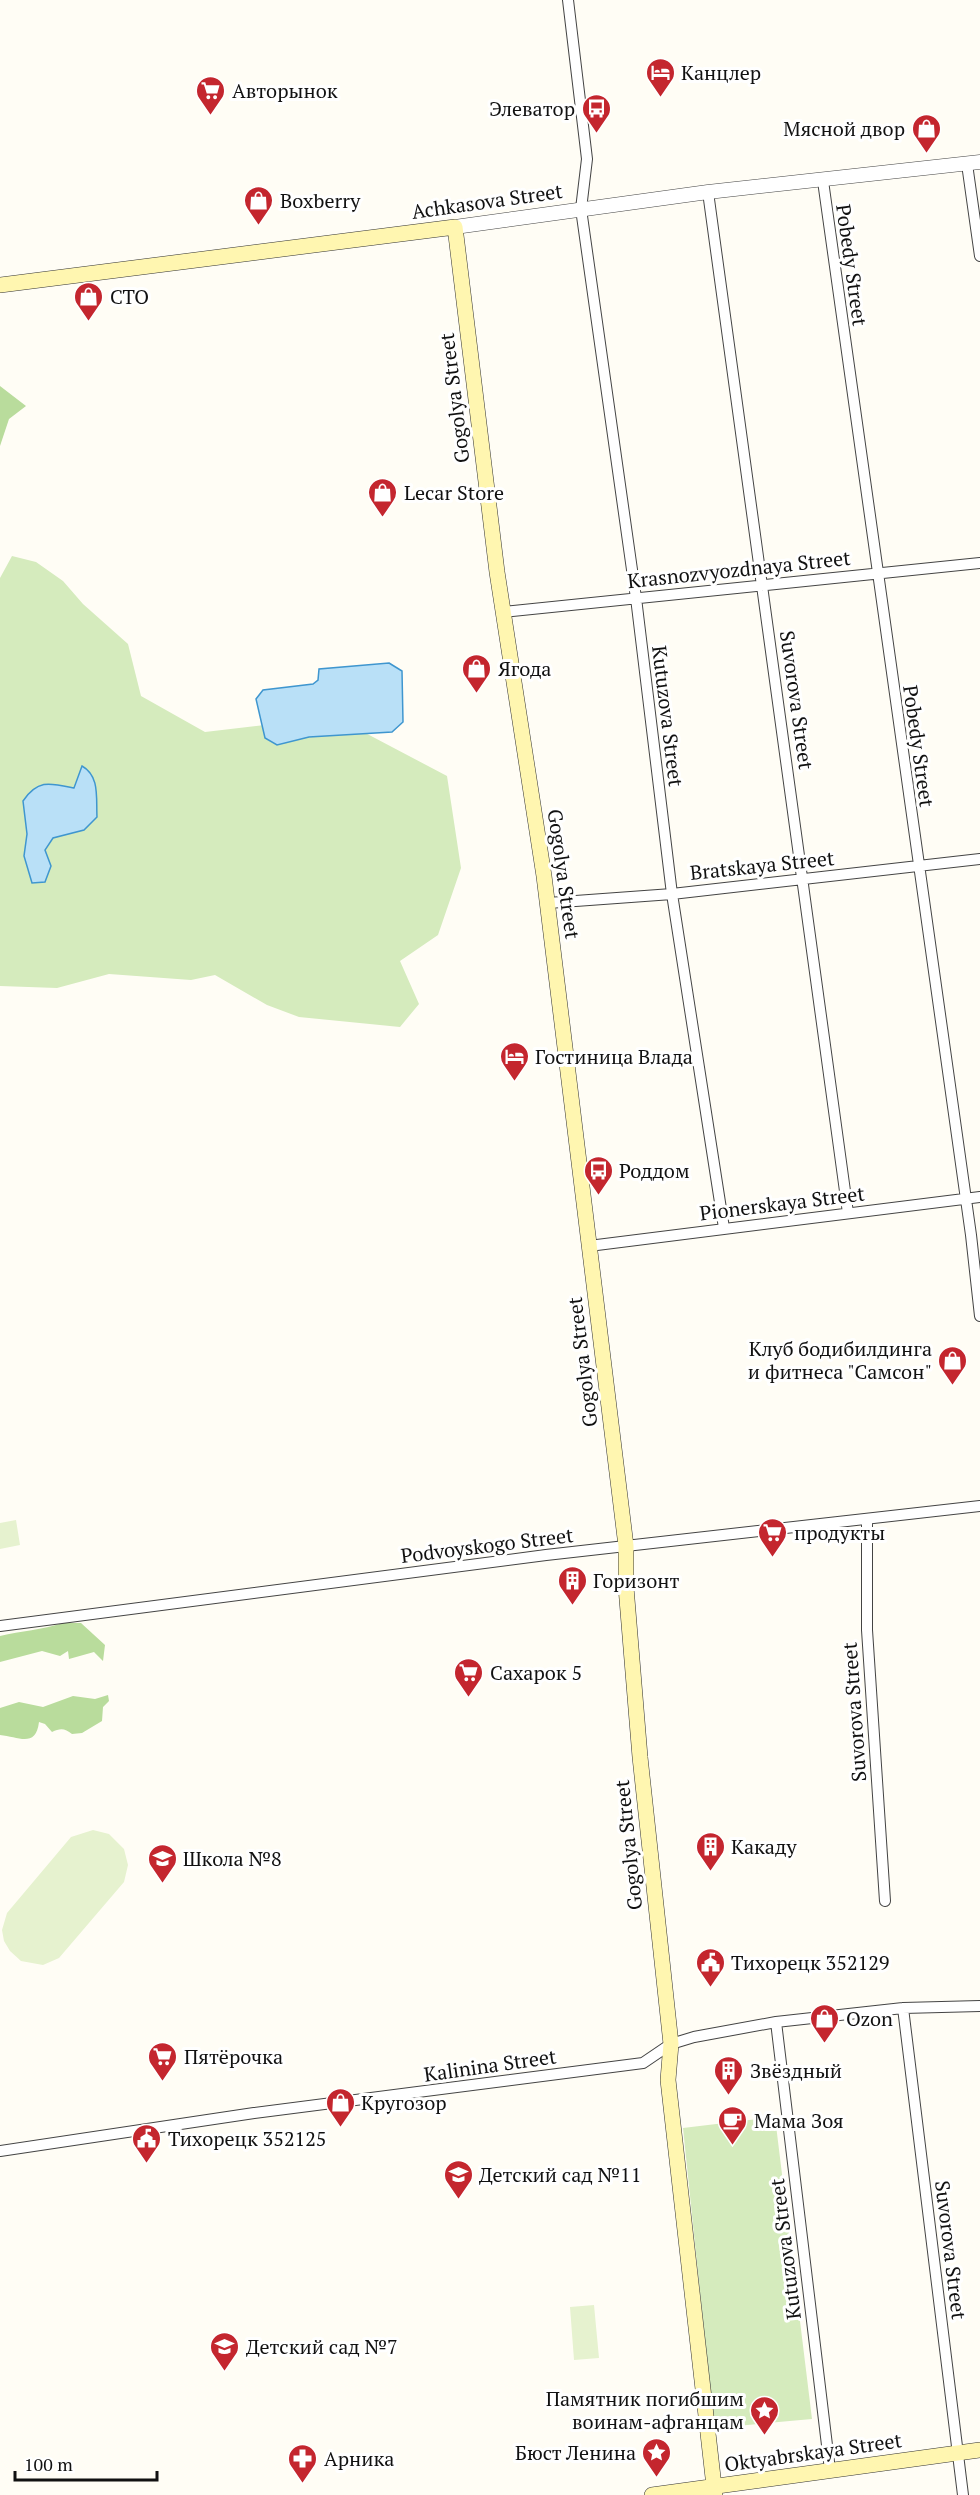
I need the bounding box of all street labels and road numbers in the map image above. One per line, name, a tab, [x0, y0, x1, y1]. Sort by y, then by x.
street label: Achkasova Street	[410, 177, 565, 225]
street label: Pobedy Street	[830, 202, 874, 328]
street label: Gogolya Street	[433, 331, 475, 465]
street label: Krasnozvyozdnaya Street	[626, 544, 852, 594]
street label: Suvorova Street	[774, 629, 820, 772]
street label: Kutuzova Street	[646, 644, 690, 789]
street label: Pobedy Street	[897, 683, 941, 809]
street label: Gogolya Street	[542, 807, 587, 941]
street label: Bratskaya Street	[688, 844, 836, 886]
street label: Pionerskaya Street	[698, 1179, 867, 1227]
street label: Gogolya Street	[561, 1295, 603, 1429]
street label: Podvoyskogo Street	[399, 1521, 575, 1569]
street label: Suvorova Street	[836, 1641, 872, 1783]
street label: Gogolya Street	[608, 1778, 648, 1911]
street label: Kalinina Street	[422, 2042, 558, 2088]
street label: Kutuzova Street	[763, 2176, 807, 2321]
street label: Suvorova Street	[929, 2179, 973, 2322]
street label: Oktyabrskaya Street	[723, 2426, 904, 2478]

